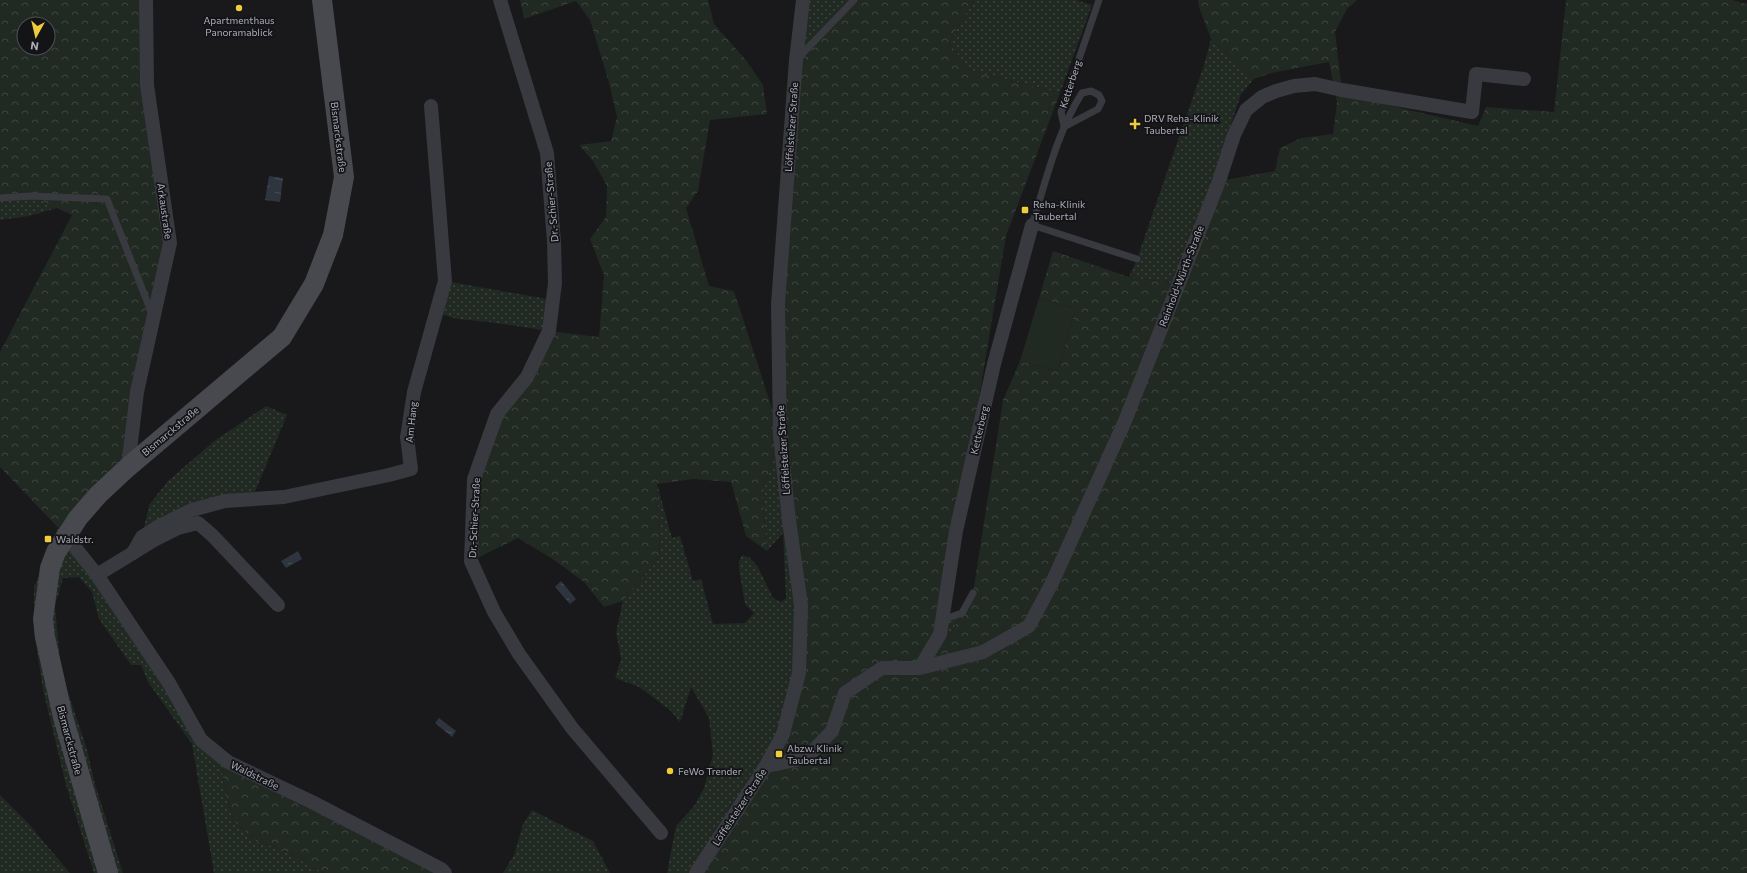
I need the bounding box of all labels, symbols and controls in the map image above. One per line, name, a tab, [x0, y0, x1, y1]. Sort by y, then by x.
marker: Apartmenthaus Panoramablick	[234, 3, 244, 13]
place label: Apartmenthaus Panoramablick	[203, 14, 275, 38]
north arrow	[16, 16, 56, 56]
text: N	[30, 39, 40, 53]
street label: Ketterberg	[1057, 58, 1084, 109]
street label: Löffelstelzer Straße	[782, 82, 800, 172]
street label: Bismarckstraße	[329, 101, 349, 173]
place label: DRV Reha-Klinik Taubertal	[1144, 112, 1220, 136]
marker: DRV Reha-Klinik Taubertal	[1129, 118, 1141, 130]
street label: Dr.-Schier-Straße	[542, 161, 560, 243]
street label: Arkaustraße	[155, 182, 175, 240]
place label: Reha-Klinik Taubertal	[1033, 198, 1086, 222]
marker: Reha-Klinik Taubertal	[1020, 205, 1030, 215]
street label: Reinhold-Würth-Straße	[1156, 224, 1206, 328]
street label: Am Hang	[403, 400, 419, 443]
street label: Bismarckstraße	[139, 404, 201, 458]
street label: Ketterberg	[968, 404, 991, 455]
street label: Löffelstelzer Straße	[774, 405, 792, 495]
street label: Dr.-Schier-Straße	[466, 478, 482, 558]
place label: Waldstr.	[56, 533, 94, 545]
marker: Waldstr.	[43, 534, 53, 544]
street label: Bismarckstraße	[55, 704, 85, 776]
place label: Abzw. Klinik Taubertal	[787, 742, 843, 766]
marker: Abzw. Klinik Taubertal	[774, 749, 784, 759]
street label: Waldstraße	[229, 758, 281, 792]
place label: FeWo Trender	[678, 765, 742, 777]
marker: FeWo Trender	[665, 766, 675, 776]
street label: Löffelstelzer Straße	[710, 766, 768, 848]

